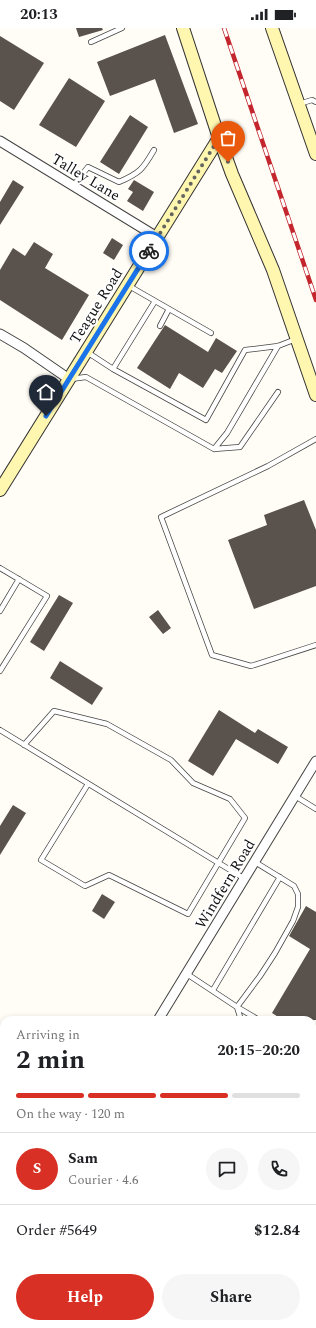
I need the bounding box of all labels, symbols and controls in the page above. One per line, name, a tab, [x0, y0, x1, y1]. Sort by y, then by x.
text: 20:13	[20, 3, 58, 26]
pin	[211, 121, 245, 162]
icon: bag	[217, 127, 239, 149]
street label: Talley Lane	[47, 148, 124, 207]
courier	[129, 231, 169, 271]
icon: bike	[138, 240, 160, 262]
street label: Teague Road	[64, 264, 129, 349]
pin	[29, 375, 63, 416]
icon: home	[35, 381, 57, 403]
street label: Windfern Road	[190, 835, 261, 933]
text: Arriving in	[16, 1025, 80, 1045]
text: 20:15–20:20	[217, 1039, 300, 1062]
text: 2 min	[16, 1040, 85, 1080]
text: On the way · 120 m	[16, 1104, 125, 1124]
text: Sam	[68, 1147, 98, 1170]
button: chat	[206, 1148, 248, 1190]
button: phone	[258, 1148, 300, 1190]
text: S	[33, 1157, 41, 1180]
text: Courier · 4.6	[68, 1170, 138, 1190]
text: Order #5649	[16, 1219, 97, 1242]
text: $12.84	[254, 1219, 300, 1242]
button: Help	[16, 1274, 154, 1320]
button: Share	[162, 1274, 300, 1320]

